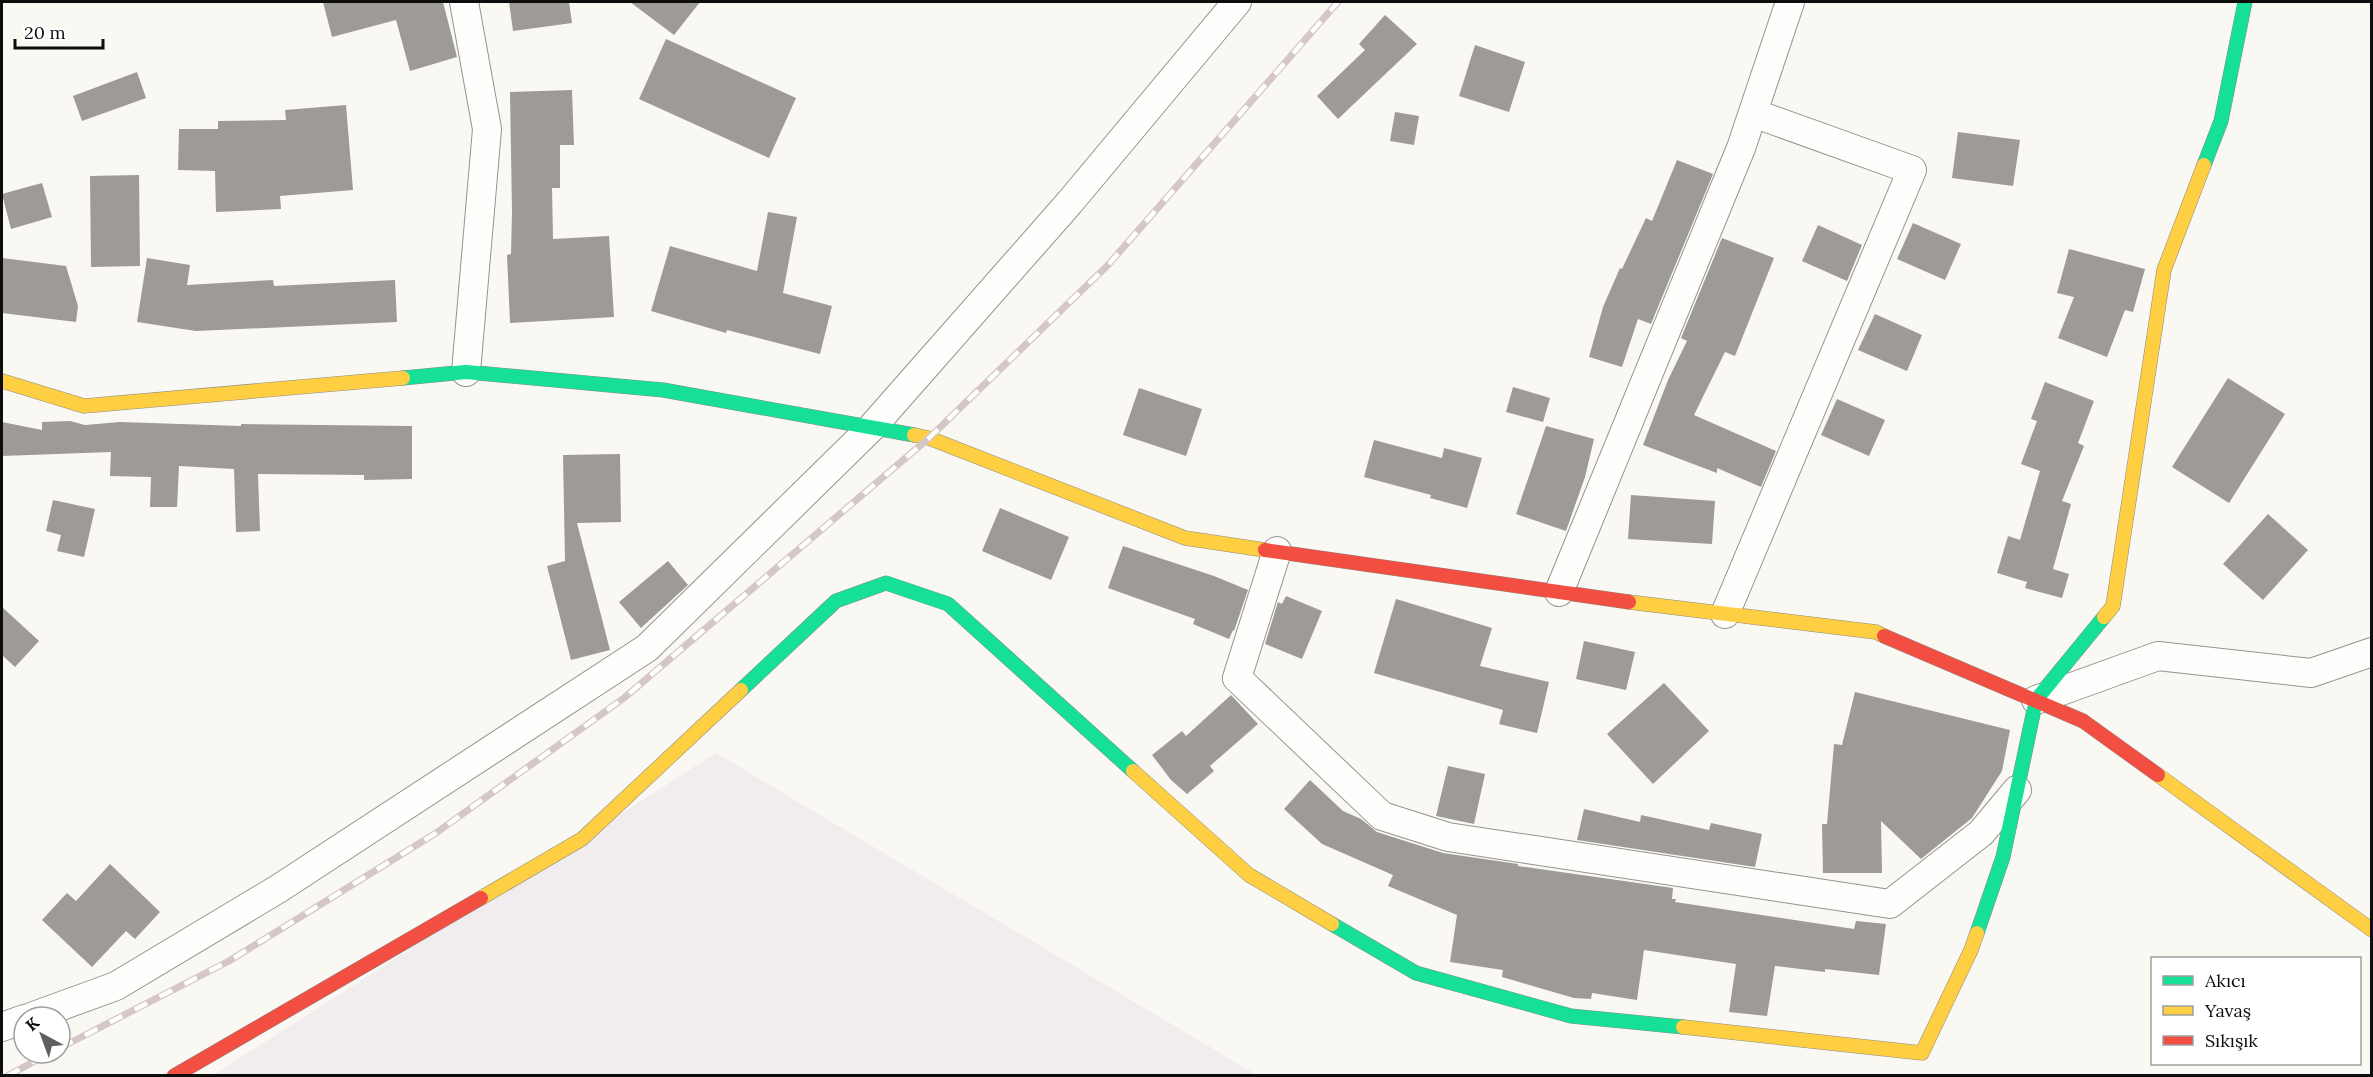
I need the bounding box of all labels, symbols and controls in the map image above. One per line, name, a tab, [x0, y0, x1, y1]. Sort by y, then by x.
scale bar	[15, 12, 104, 50]
text: 20 m	[24, 21, 66, 44]
legend	[2151, 957, 2361, 1065]
text: Akıcı	[2204, 969, 2246, 992]
text: Yavaş	[2204, 999, 2251, 1022]
north arrow	[12, 1005, 72, 1065]
text: K	[21, 1012, 43, 1035]
text: Sıkışık	[2205, 1029, 2258, 1052]

